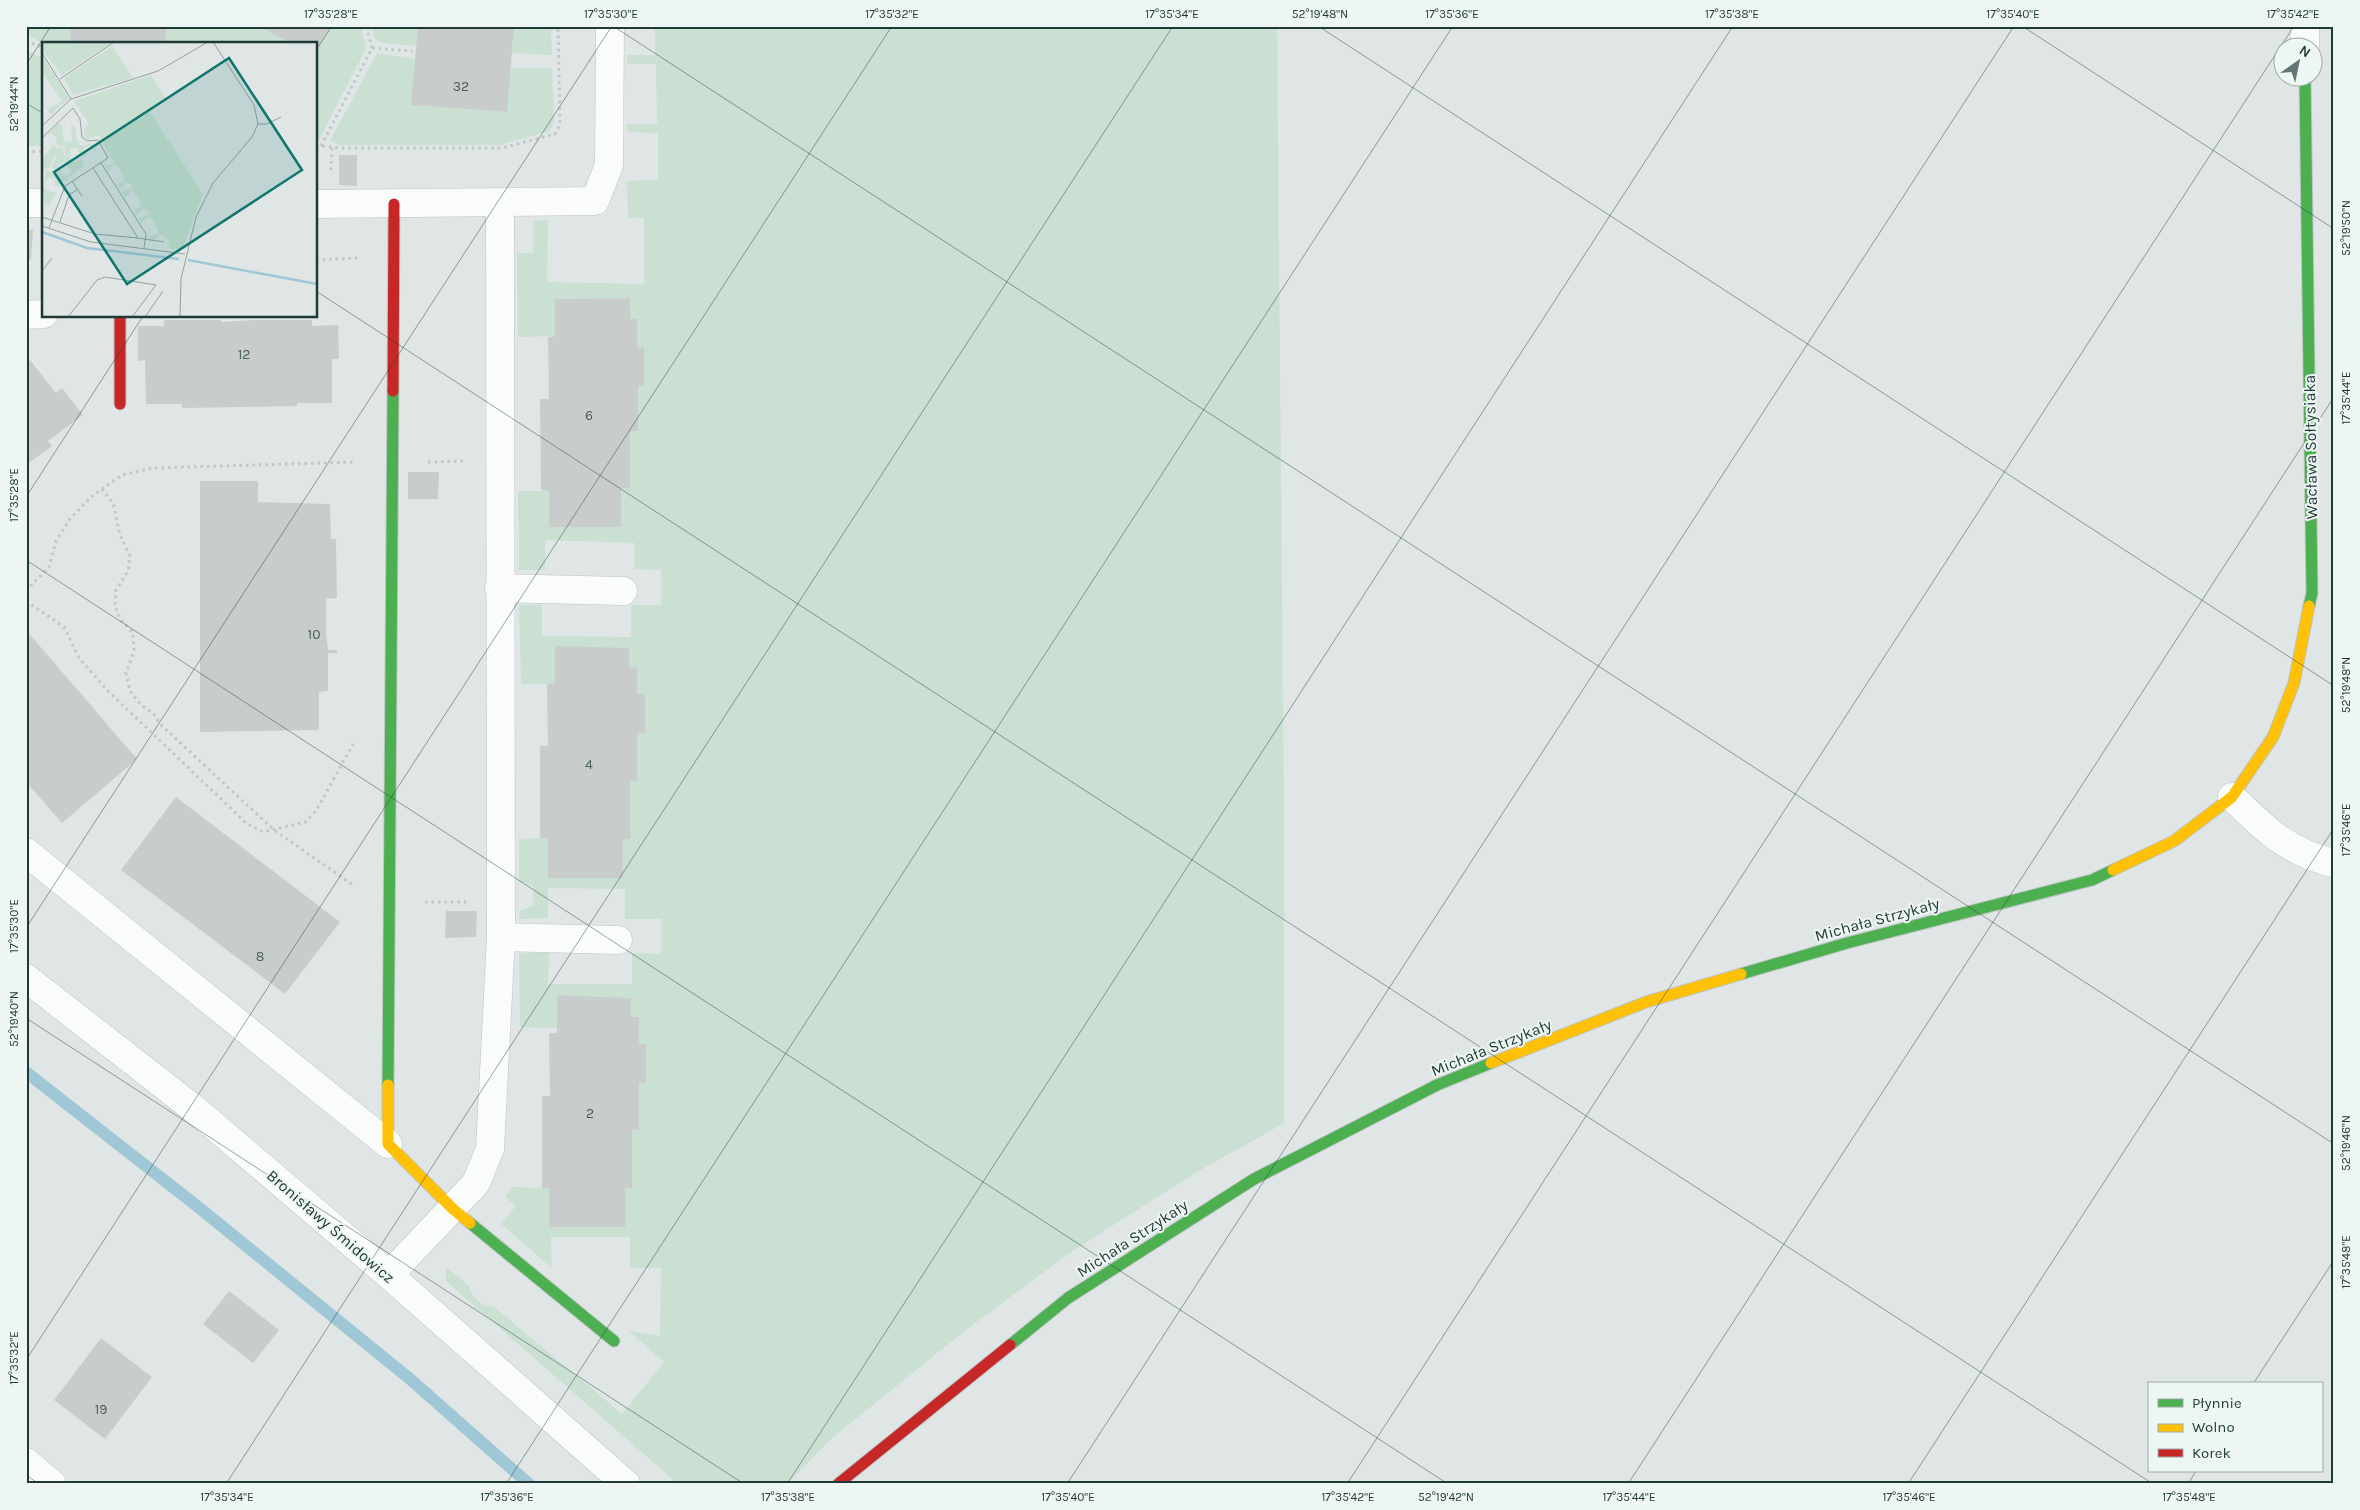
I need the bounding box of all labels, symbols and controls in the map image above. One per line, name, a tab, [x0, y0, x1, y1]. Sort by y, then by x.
text: 17°35'28"E	[304, 7, 358, 21]
text: 17°35'30"E	[584, 7, 638, 21]
text: 17°35'32"E	[865, 7, 919, 21]
text: 17°35'34"E	[1145, 7, 1199, 21]
text: 52°19'48"N	[1292, 7, 1348, 21]
text: 17°35'36"E	[1425, 7, 1479, 21]
text: 17°35'38"E	[1705, 7, 1759, 21]
text: 17°35'40"E	[1986, 7, 2040, 21]
text: 17°35'42"E	[2266, 7, 2320, 21]
north arrow	[2272, 38, 2322, 88]
inset map	[42, 42, 318, 318]
text: N	[2296, 42, 2314, 61]
text: 52°19'44"N	[7, 76, 21, 132]
house number: 32	[453, 78, 469, 95]
text: 52°19'50"N	[2339, 200, 2353, 256]
house number: 12	[238, 346, 250, 363]
text: 17°35'44"E	[2339, 372, 2353, 424]
street label: Wacława Sołtysiaka	[2300, 375, 2321, 519]
house number: 6	[585, 407, 593, 424]
text: 17°35'28"E	[7, 468, 21, 522]
house number: 10	[308, 626, 320, 643]
text: 52°19'48"N	[2339, 657, 2353, 713]
house number: 4	[585, 756, 593, 773]
text: 17°35'46"E	[2339, 803, 2353, 857]
street label: Michała Strzykały	[1813, 894, 1942, 945]
text: 17°35'30"E	[7, 899, 21, 953]
house number: 8	[256, 948, 264, 965]
text: 52°19'40"N	[7, 991, 21, 1047]
street label: Michała Strzykały	[1428, 1014, 1555, 1080]
house number: 2	[586, 1105, 594, 1122]
text: 52°19'46"N	[2339, 1115, 2353, 1171]
street label: Bronisławy Śmidowicz	[263, 1166, 399, 1287]
street label: Michała Strzykały	[1073, 1195, 1192, 1281]
text: 17°35'48"E	[2339, 1235, 2353, 1289]
text: 17°35'32"E	[7, 1331, 21, 1385]
legend	[2148, 1382, 2322, 1472]
text: Płynnie	[2192, 1394, 2242, 1412]
house number: 19	[95, 1401, 107, 1418]
text: Wolno	[2192, 1418, 2235, 1436]
text: Korek	[2192, 1444, 2231, 1462]
text: 17°35'34"E	[200, 1490, 254, 1504]
text: 17°35'36"E	[480, 1490, 534, 1504]
text: 17°35'38"E	[761, 1490, 815, 1504]
text: 17°35'40"E	[1041, 1490, 1095, 1504]
text: 17°35'42"E	[1321, 1490, 1375, 1504]
text: 52°19'42"N	[1418, 1490, 1474, 1504]
text: 17°35'44"E	[1603, 1490, 1655, 1504]
text: 17°35'46"E	[1882, 1490, 1936, 1504]
text: 17°35'48"E	[2162, 1490, 2216, 1504]

